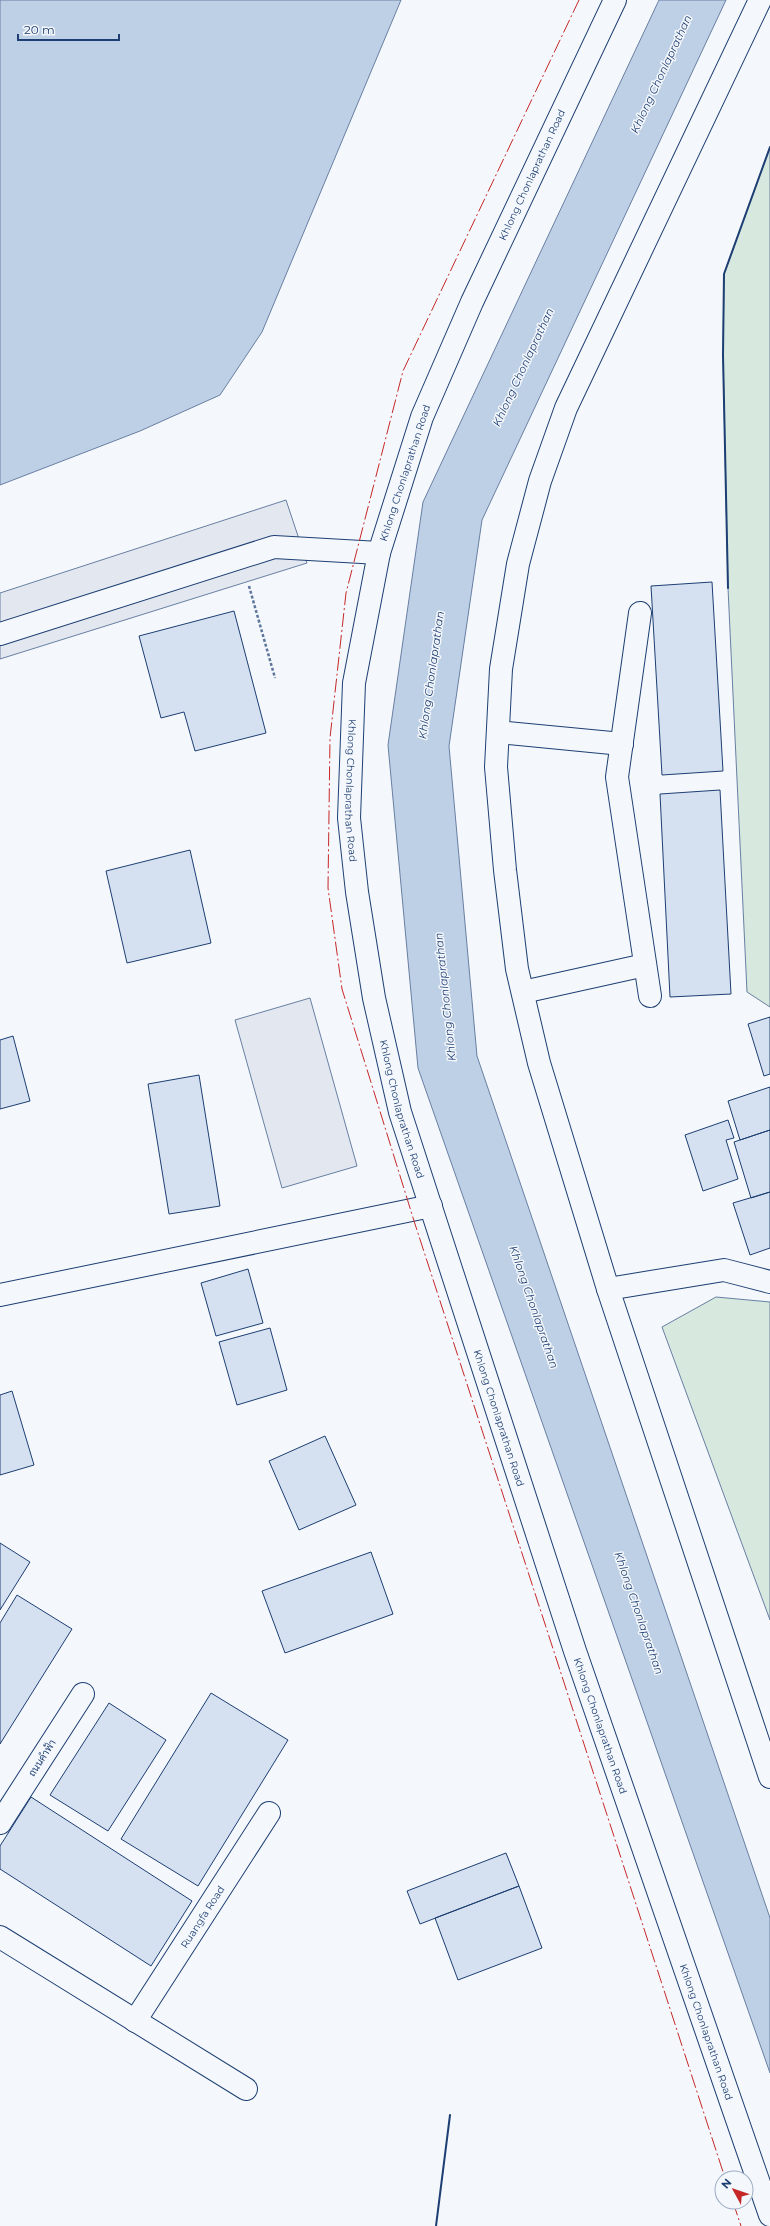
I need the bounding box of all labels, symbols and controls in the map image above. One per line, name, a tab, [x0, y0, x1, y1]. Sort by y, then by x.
water label: Khlong Chonlaprathan	[627, 13, 695, 135]
scale bar	[18, 16, 119, 42]
text: 20 m	[24, 22, 55, 37]
street label: Khlong Chonlaprathan Road	[496, 107, 568, 243]
water label: Khlong Chonlaprathan	[489, 306, 557, 428]
street label: Khlong Chonlaprathan Road	[377, 403, 433, 543]
water label: Khlong Chonlaprathan	[415, 610, 447, 740]
street label: Khlong Chonlaprathan Road	[342, 719, 360, 862]
water label: Khlong Chonlaprathan	[431, 932, 459, 1062]
street label: Khlong Chonlaprathan Road	[377, 1038, 428, 1180]
water label: Khlong Chonlaprathan	[506, 1244, 562, 1370]
street label: Khlong Chonlaprathan Road	[471, 1348, 528, 1488]
water label: Khlong Chonlaprathan	[611, 1550, 667, 1676]
street label: Khlong Chonlaprathan Road	[571, 1656, 630, 1795]
street label: ถนนคําฟ้า	[25, 1737, 59, 1779]
street label: Ruangfa Road	[177, 1883, 227, 1950]
street label: Khlong Chonlaprathan Road	[677, 1962, 736, 2102]
north arrow	[714, 2170, 754, 2210]
text: N	[718, 2176, 735, 2191]

